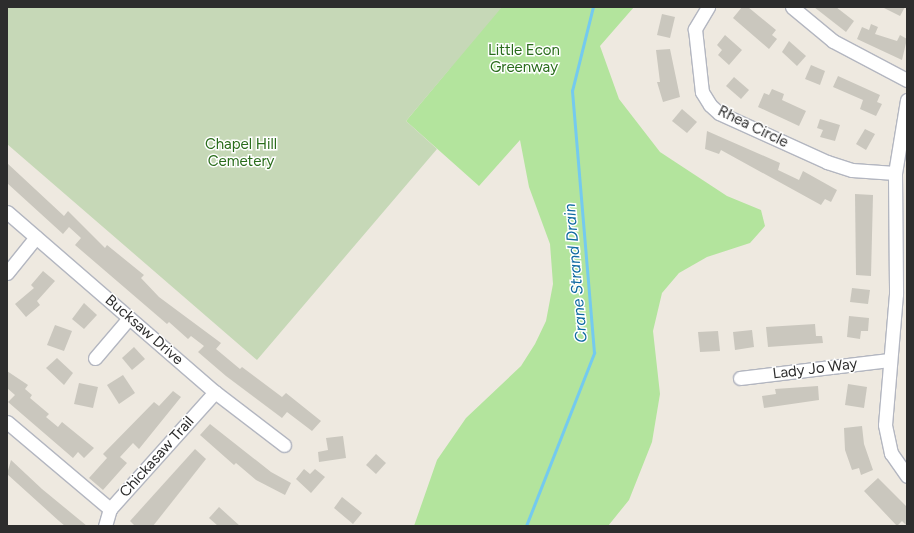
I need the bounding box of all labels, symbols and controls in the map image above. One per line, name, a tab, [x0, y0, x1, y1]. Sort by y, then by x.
park label: Little Econ Greenway	[488, 41, 560, 76]
street label: Rhea Circle	[715, 102, 791, 152]
park label: Chapel Hill Cemetery	[205, 135, 277, 170]
water label: Crane Strand Drain	[560, 203, 592, 343]
street label: Bucksaw Drive	[101, 291, 187, 369]
street label: Lady Jo Way	[772, 355, 858, 383]
street label: Chickasaw Trail	[116, 413, 198, 501]

